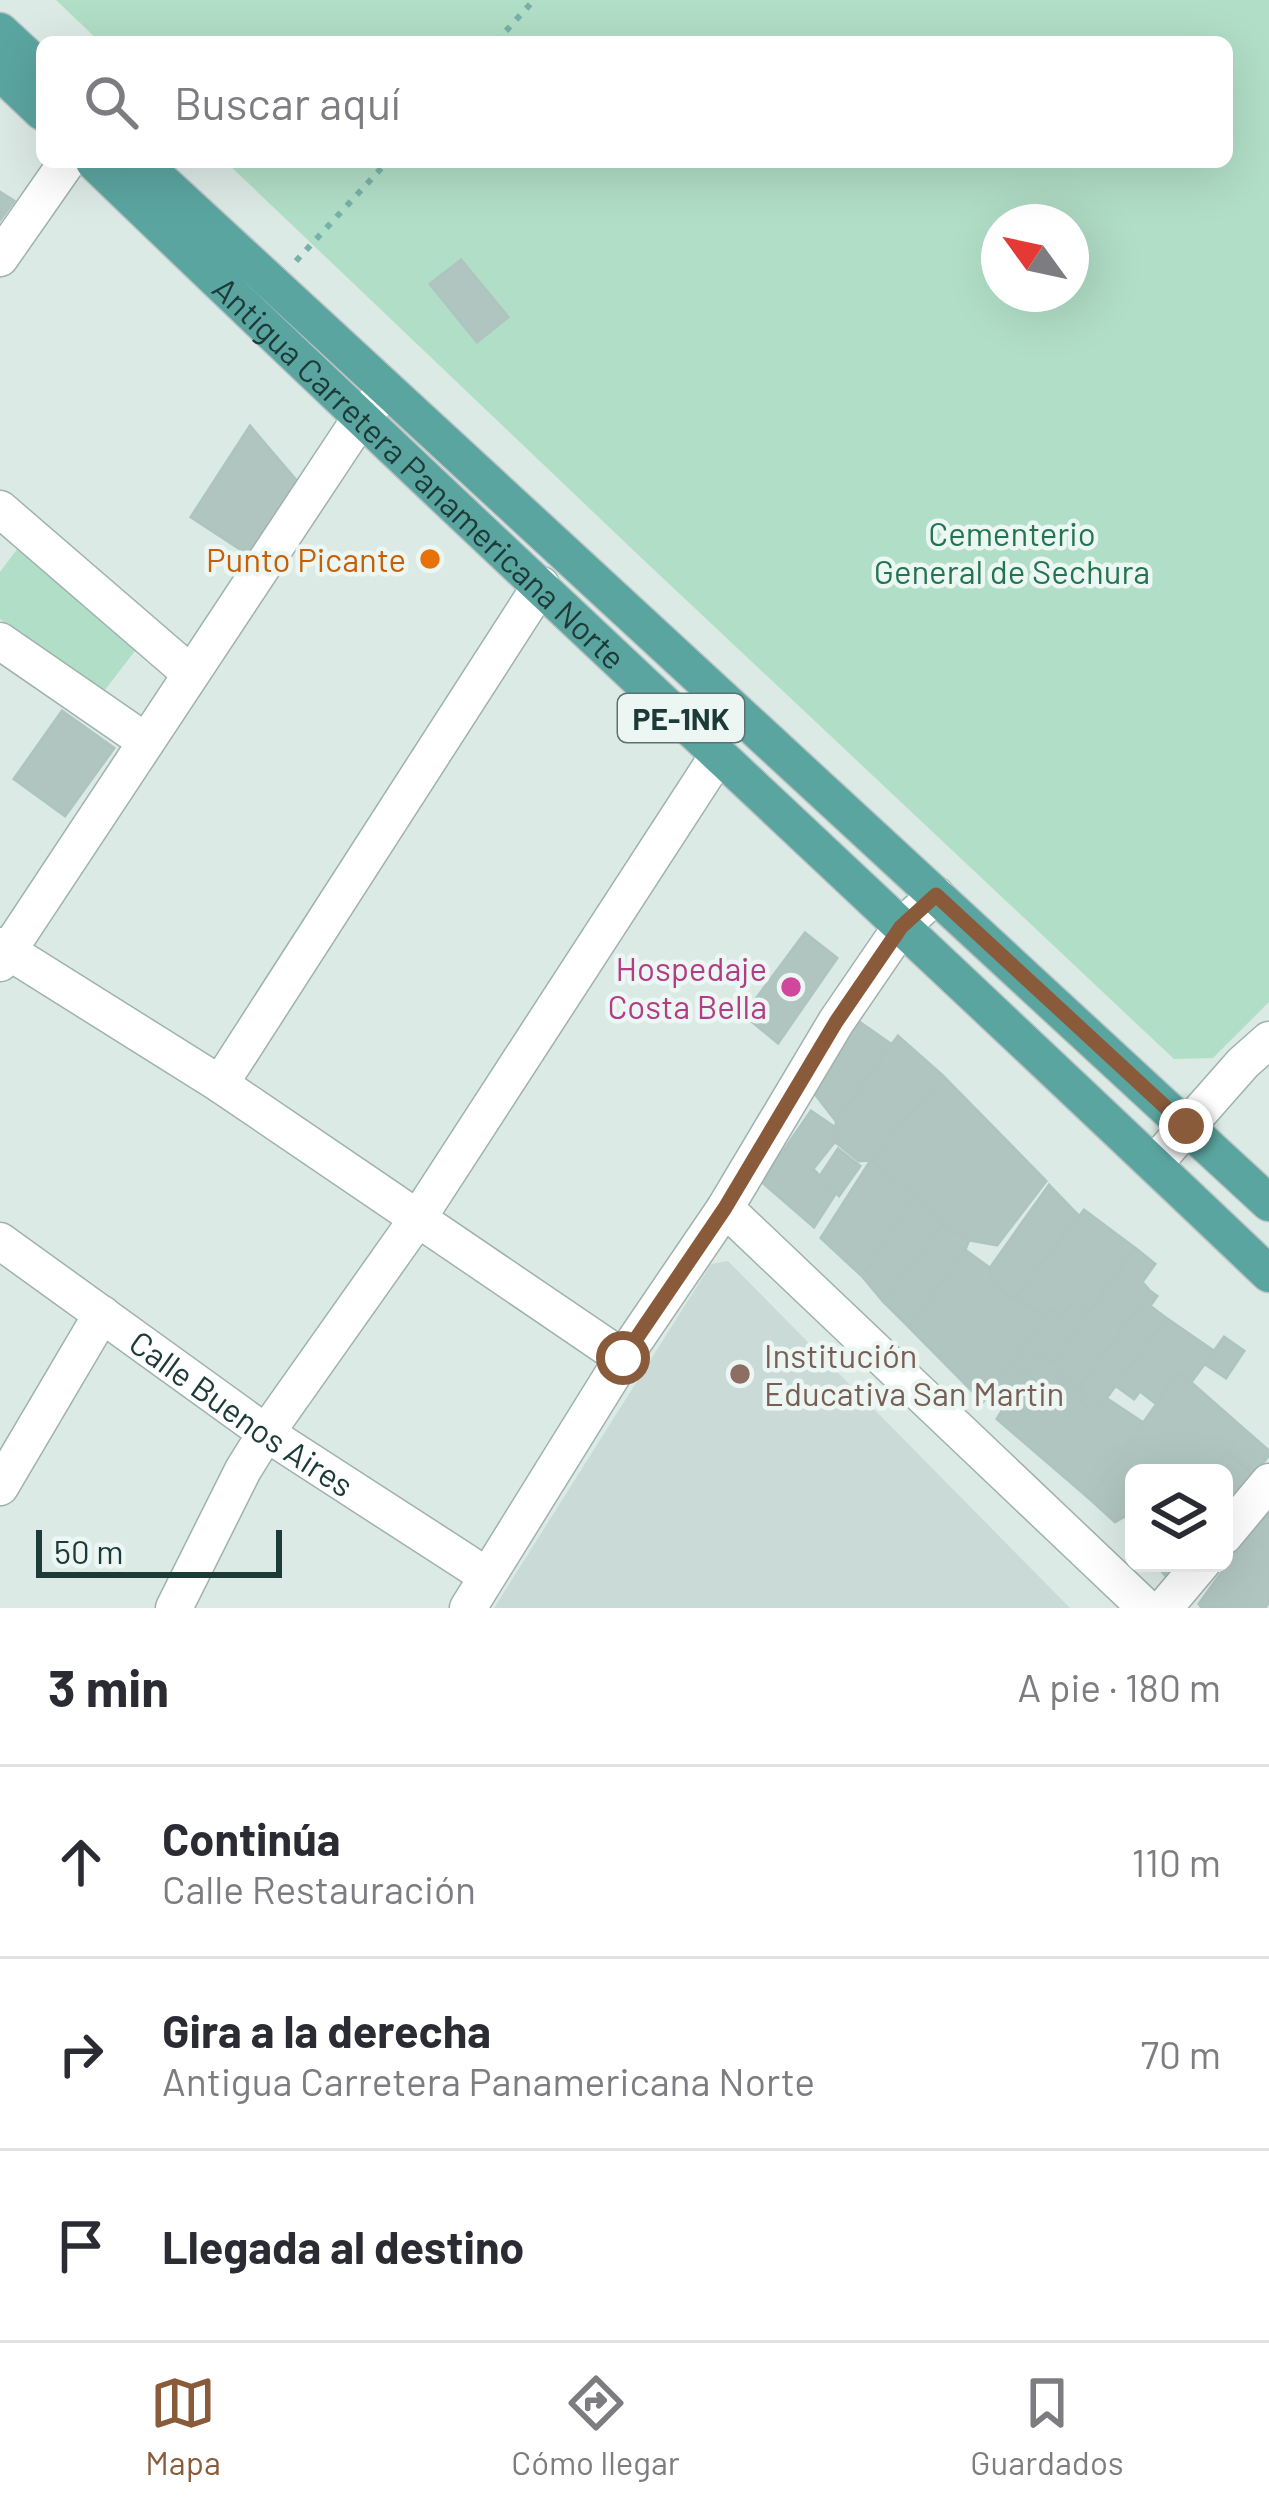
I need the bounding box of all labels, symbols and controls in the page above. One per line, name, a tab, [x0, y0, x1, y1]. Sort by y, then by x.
search box	[36, 36, 1233, 168]
icon: search	[78, 69, 144, 135]
text: Buscar aquí	[174, 75, 401, 129]
north arrow	[981, 204, 1089, 312]
street label: Antigua Carretera Panamericana Norte	[205, 268, 634, 677]
park label: Cementerio General de Sechura	[874, 513, 1150, 591]
place label: Punto Picante	[206, 539, 406, 579]
marker: Punto Picante	[417, 546, 443, 572]
road number: PE-1NK	[618, 694, 744, 742]
place label: Hospedaje Costa Bella	[607, 948, 767, 1026]
marker: Hospedaje Costa Bella	[778, 974, 804, 1000]
route end	[1159, 1099, 1213, 1153]
street label: Calle Buenos Aires	[122, 1322, 361, 1504]
route start	[596, 1331, 650, 1385]
place label: Institución Educativa San Martin	[764, 1335, 1064, 1413]
marker: Institución Educativa San Martin	[727, 1361, 753, 1387]
map controls	[1125, 1464, 1233, 1572]
button: layers	[1125, 1464, 1233, 1572]
scale bar	[36, 1524, 282, 1577]
text: 50 m	[54, 1531, 124, 1571]
text: 3 min	[48, 1656, 169, 1717]
text: A pie · 180 m	[1017, 1663, 1221, 1710]
text: Continúa	[162, 1811, 341, 1865]
icon: ahead	[48, 1829, 114, 1895]
text: 110 m	[1131, 1838, 1221, 1885]
text: Calle Restauración	[162, 1865, 476, 1912]
text: Gira a la derecha	[162, 2003, 491, 2057]
icon: right	[48, 2021, 114, 2087]
text: 70 m	[1140, 2030, 1221, 2077]
text: Antigua Carretera Panamericana Norte	[162, 2057, 815, 2104]
icon: arrive	[48, 2213, 114, 2279]
text: Llegada al destino	[162, 2219, 524, 2273]
tab: Mapa	[145, 2370, 221, 2482]
tab: Cómo llegar	[511, 2370, 680, 2482]
tab: Guardados	[970, 2370, 1124, 2482]

